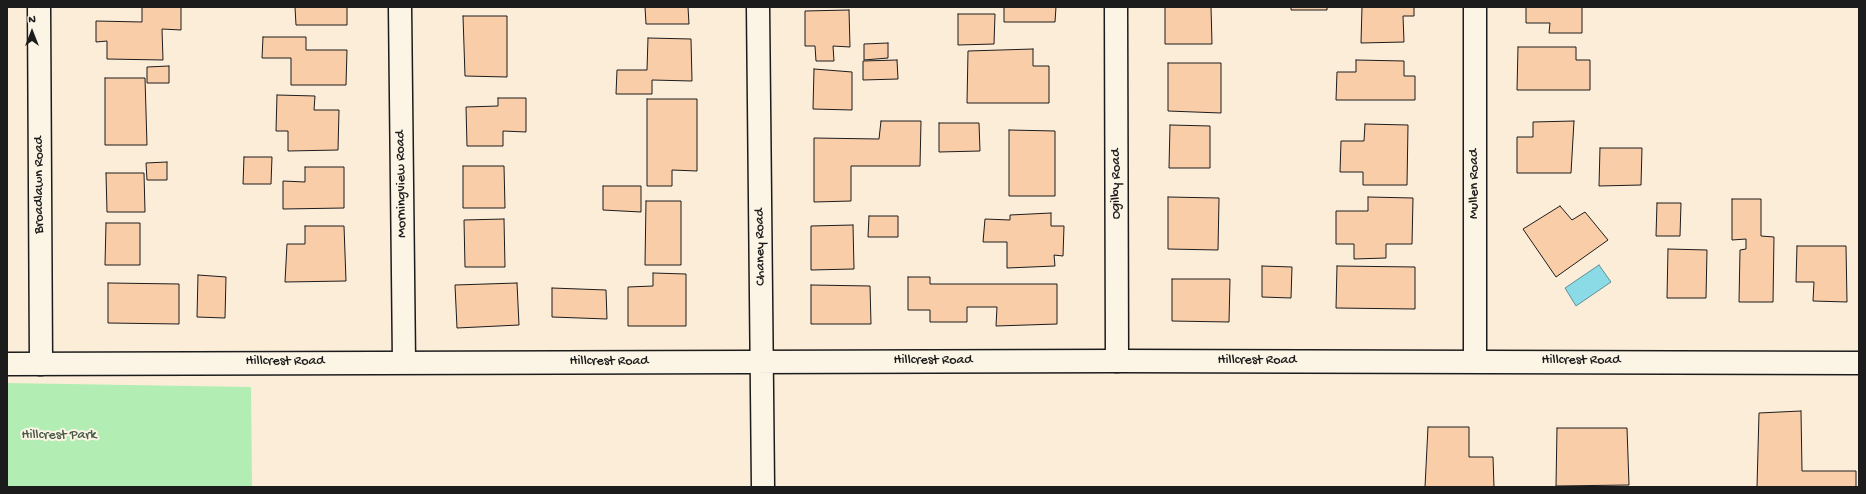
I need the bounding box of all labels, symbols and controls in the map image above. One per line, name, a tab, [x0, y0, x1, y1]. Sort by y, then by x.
north arrow	[12, 12, 52, 52]
text: N	[28, 14, 36, 26]
street label: Morningview Road	[393, 130, 411, 238]
street label: Broadlawn Road	[32, 136, 48, 234]
street label: Ogilby Road	[1109, 149, 1125, 219]
street label: Mullen Road	[1467, 149, 1483, 219]
street label: Chaney Road	[752, 208, 770, 286]
street label: Hillcrest Road	[894, 353, 972, 369]
street label: Hillcrest Road	[1218, 353, 1296, 369]
street label: Hillcrest Road	[1542, 353, 1620, 369]
street label: Hillcrest Road	[246, 354, 324, 370]
street label: Hillcrest Road	[570, 354, 648, 370]
park label: Hillcrest Park	[21, 428, 97, 444]

